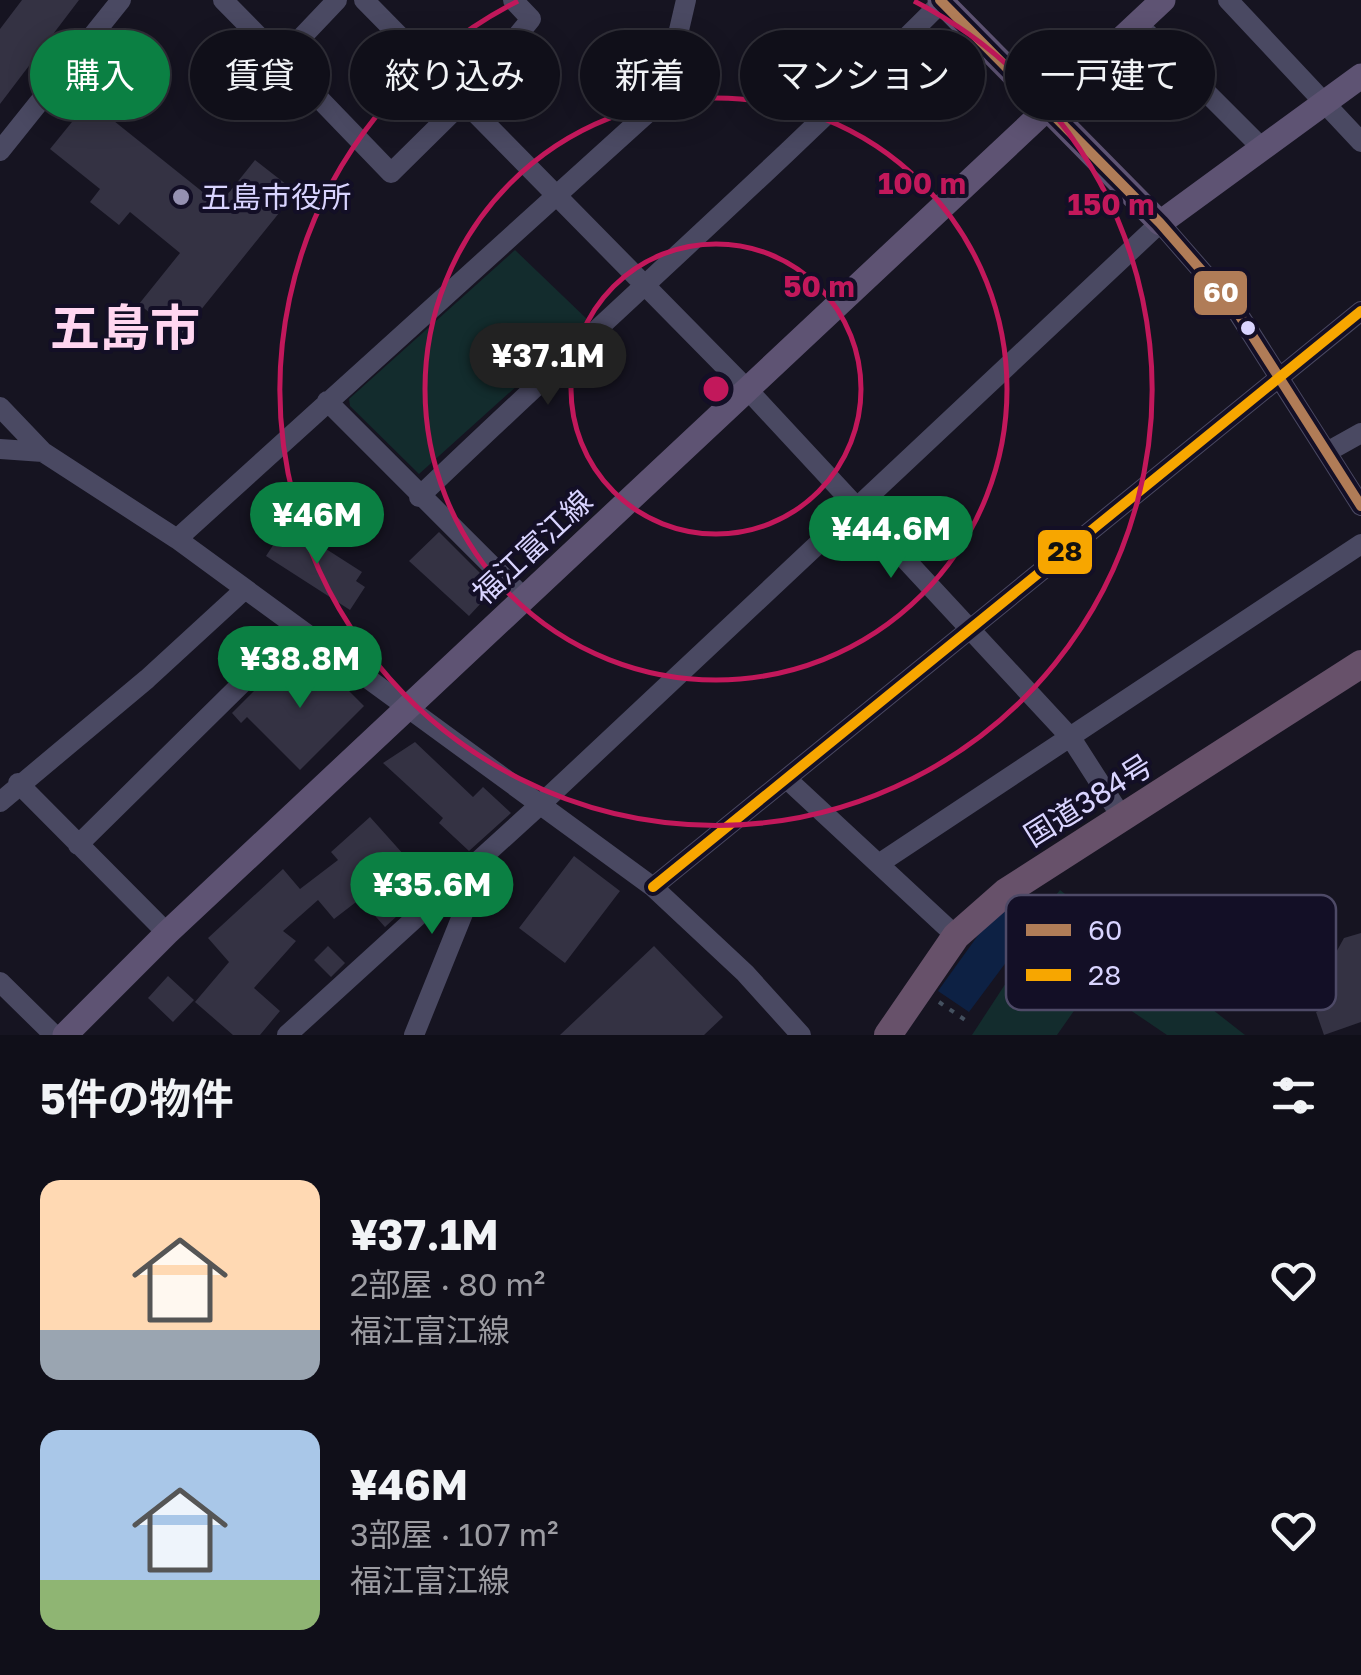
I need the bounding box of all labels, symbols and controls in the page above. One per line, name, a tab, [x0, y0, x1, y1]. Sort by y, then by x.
chip: 購入	[30, 30, 170, 120]
chip: 賃貸	[190, 30, 330, 120]
chip: 絞り込み	[350, 30, 560, 120]
chip: 新着	[580, 30, 720, 120]
chip: マンション	[740, 30, 985, 120]
chip: 一戸建て	[1005, 30, 1215, 120]
text: 100 m	[878, 165, 966, 201]
place label: 五島市役所	[201, 179, 351, 215]
marker: 五島市役所	[170, 186, 192, 208]
text: 150 m	[1068, 186, 1155, 222]
text: 50 m	[783, 268, 855, 304]
line badge: 60	[1192, 269, 1249, 317]
text: 60	[1203, 275, 1239, 308]
district label: 五島市	[50, 297, 200, 357]
unlabelled marker	[1238, 318, 1258, 338]
pin: ¥37.1M	[467, 323, 629, 408]
text: ¥37.1M	[491, 336, 605, 374]
centre of rings	[698, 371, 734, 407]
pin: ¥46M	[258, 482, 376, 567]
street label: 福江富江線	[465, 483, 599, 611]
text: ¥46M	[272, 495, 362, 533]
pin: ¥44.6M	[810, 496, 972, 581]
text: ¥44.6M	[831, 509, 951, 547]
line badge: 28	[1036, 528, 1094, 576]
text: 28	[1047, 534, 1083, 567]
pin: ¥38.8M	[219, 626, 381, 711]
text: ¥38.8M	[240, 639, 360, 677]
street label: 国道384号	[1017, 747, 1159, 853]
pin: ¥35.6M	[351, 852, 513, 937]
text: ¥35.6M	[372, 865, 492, 903]
legend	[1006, 895, 1336, 1010]
text: 60	[1088, 913, 1122, 946]
text: 28	[1088, 958, 1121, 991]
icon: filters	[1266, 1068, 1321, 1123]
text: 5件の物件	[40, 1073, 234, 1123]
text: ¥37.1M	[350, 1209, 499, 1259]
icon: home	[120, 1220, 240, 1340]
icon: heart	[1266, 1253, 1321, 1308]
text: 2部屋 · 80 m²	[350, 1265, 545, 1303]
text: 福江富江線	[350, 1311, 510, 1349]
text: ¥46M	[350, 1459, 468, 1509]
icon: home	[120, 1470, 240, 1590]
icon: heart	[1266, 1503, 1321, 1558]
text: 3部屋 · 107 m²	[350, 1515, 558, 1553]
text: 福江富江線	[350, 1561, 510, 1599]

